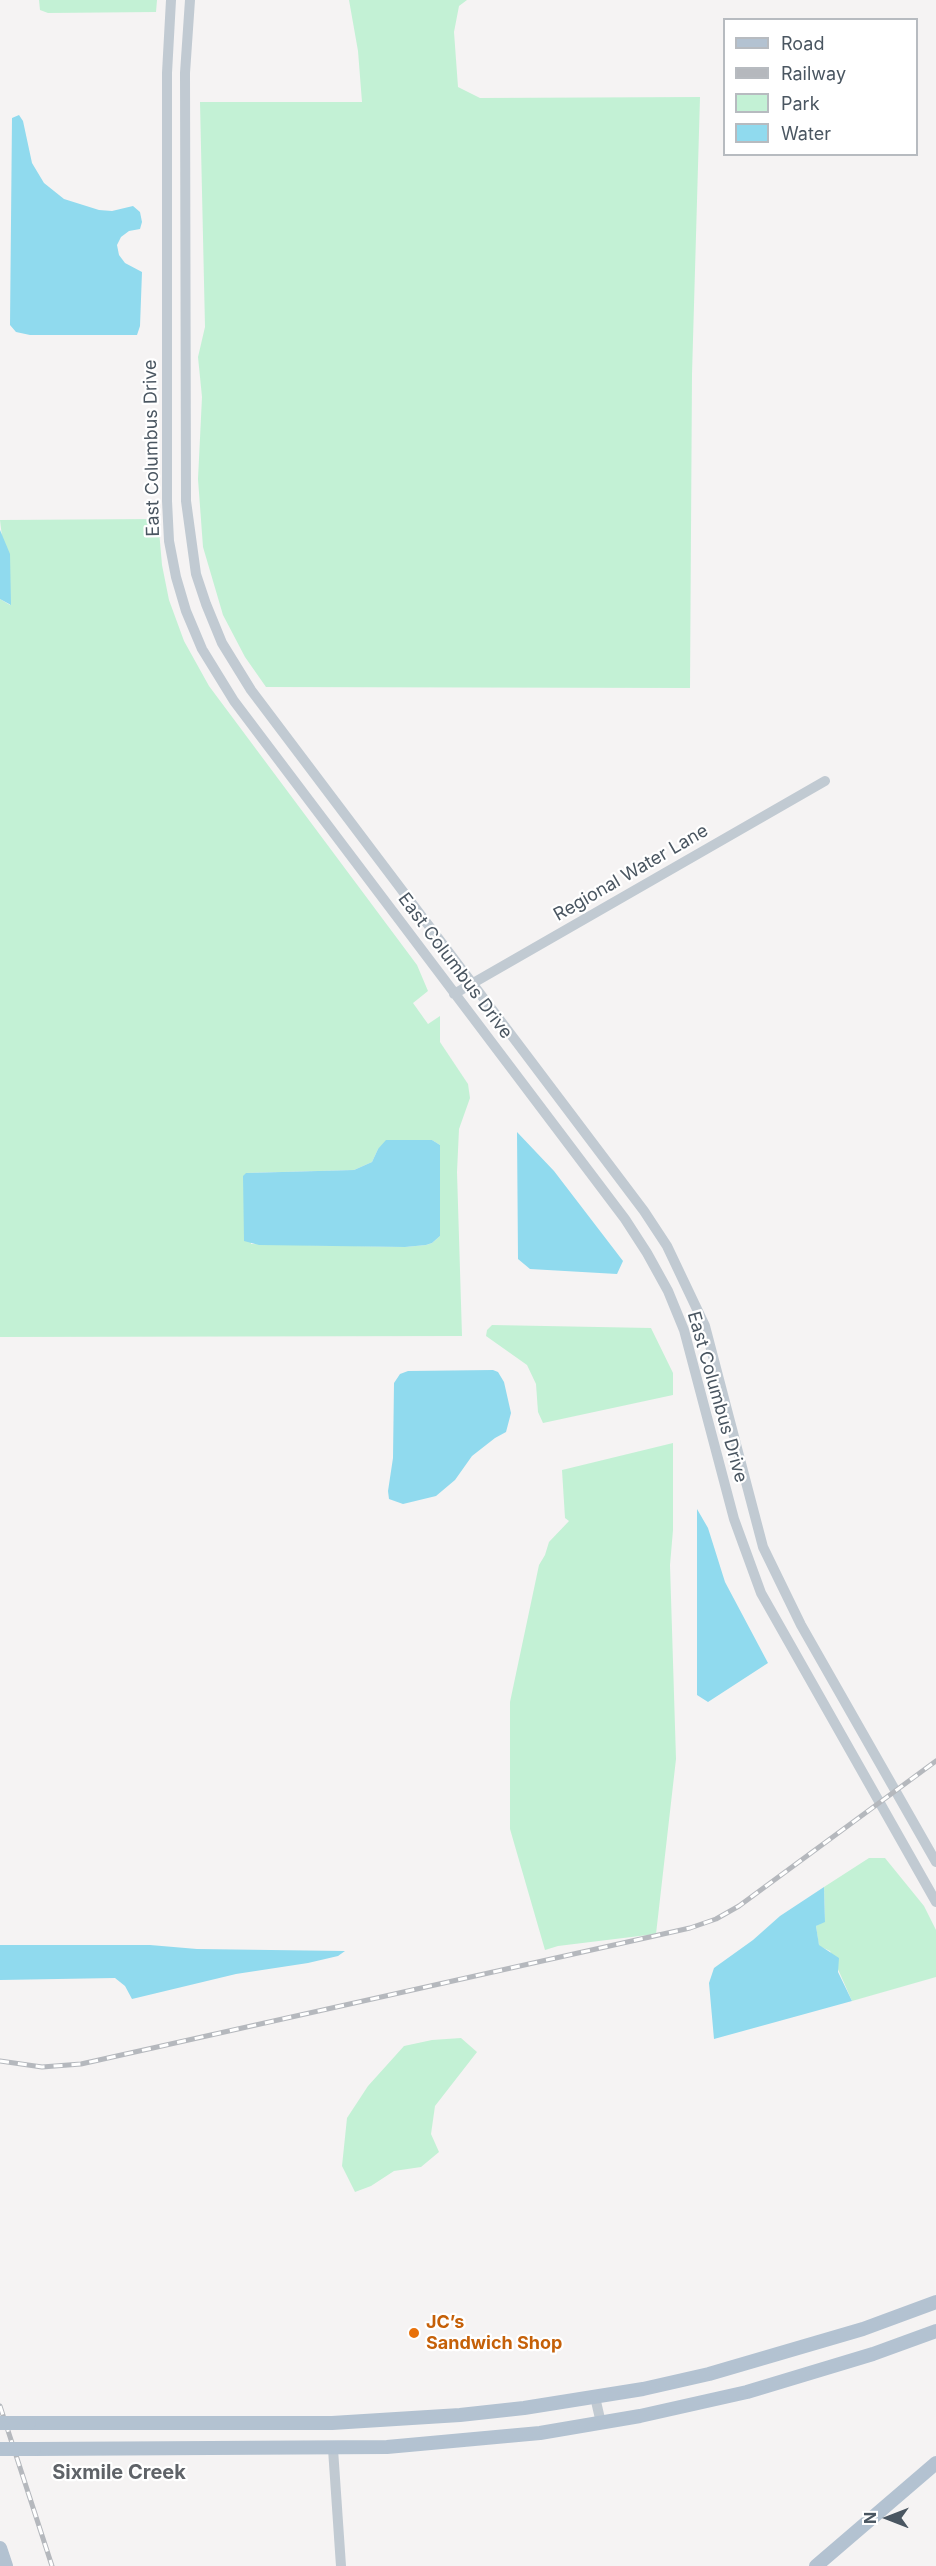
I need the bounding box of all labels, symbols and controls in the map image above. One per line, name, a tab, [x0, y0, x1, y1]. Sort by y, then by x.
legend	[723, 18, 918, 156]
text: Road	[781, 33, 824, 54]
text: Railway	[781, 63, 846, 84]
text: Park	[781, 93, 820, 114]
text: Water	[781, 123, 831, 144]
street label: East Columbus Drive	[140, 359, 164, 537]
street label: Regional Water Lane	[550, 820, 712, 926]
street label: East Columbus Drive	[393, 889, 517, 1043]
street label: East Columbus Drive	[682, 1309, 752, 1485]
place label: JC’s Sandwich Shop	[426, 2312, 562, 2354]
marker: JC’s Sandwich Shop	[407, 2326, 421, 2340]
district label: Sixmile Creek	[52, 2461, 186, 2485]
north arrow	[858, 2488, 918, 2548]
text: N	[860, 2512, 880, 2524]

